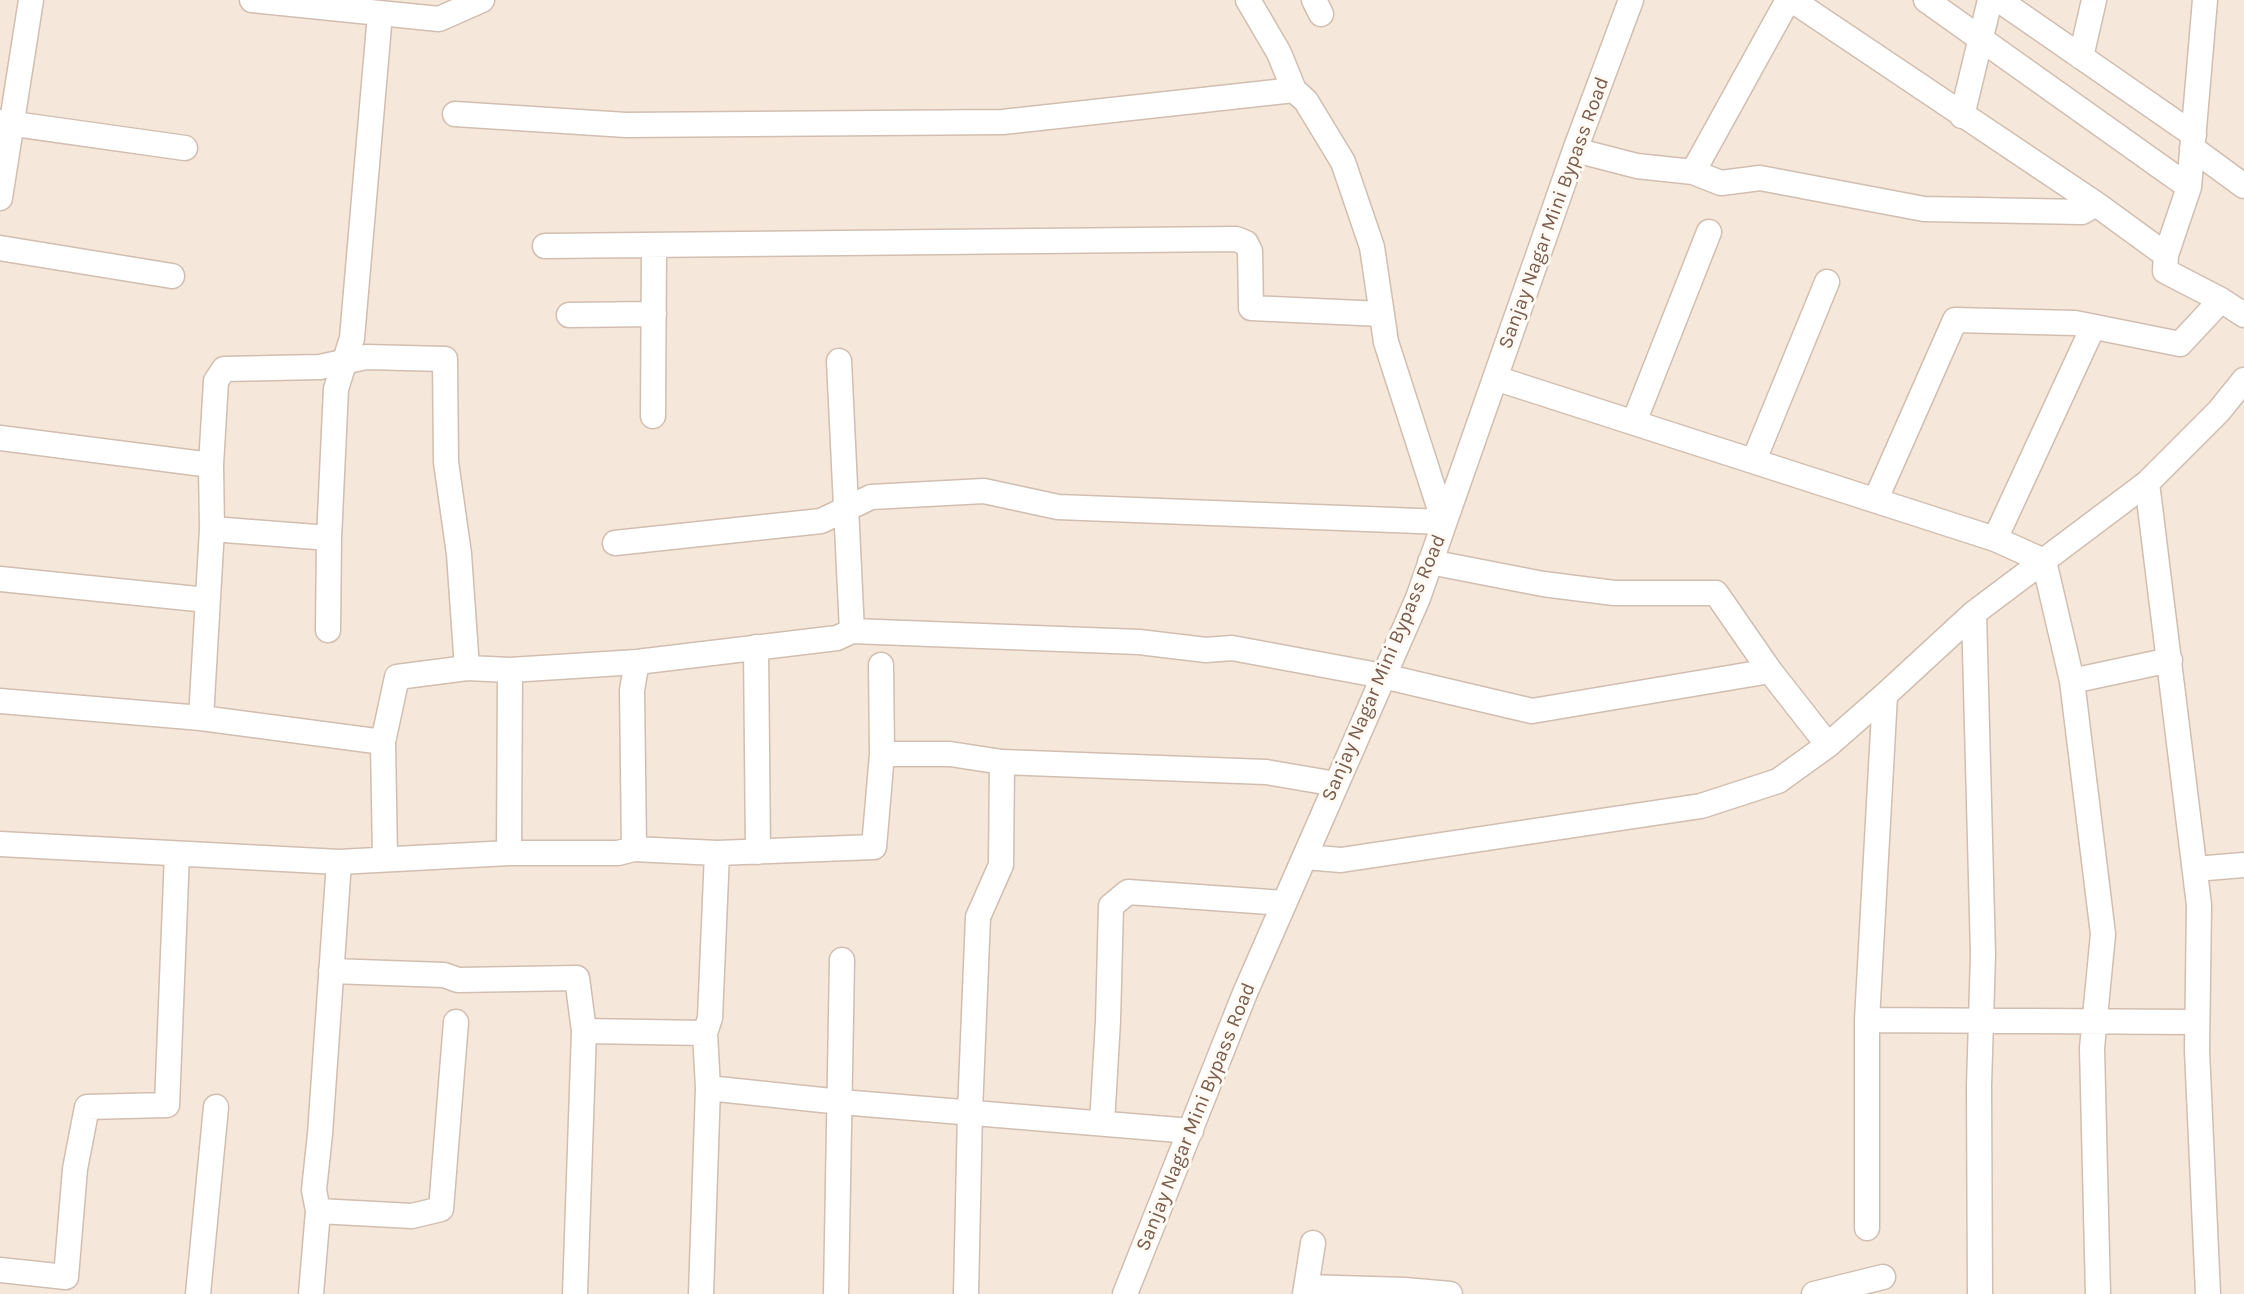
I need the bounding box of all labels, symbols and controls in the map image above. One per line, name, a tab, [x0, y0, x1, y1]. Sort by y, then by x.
street label: Sanjay Nagar Mini Bypass Road	[1494, 74, 1614, 352]
street label: Sanjay Nagar Mini Bypass Road	[1317, 531, 1451, 805]
street label: Sanjay Nagar Mini Bypass Road	[1131, 979, 1261, 1255]

